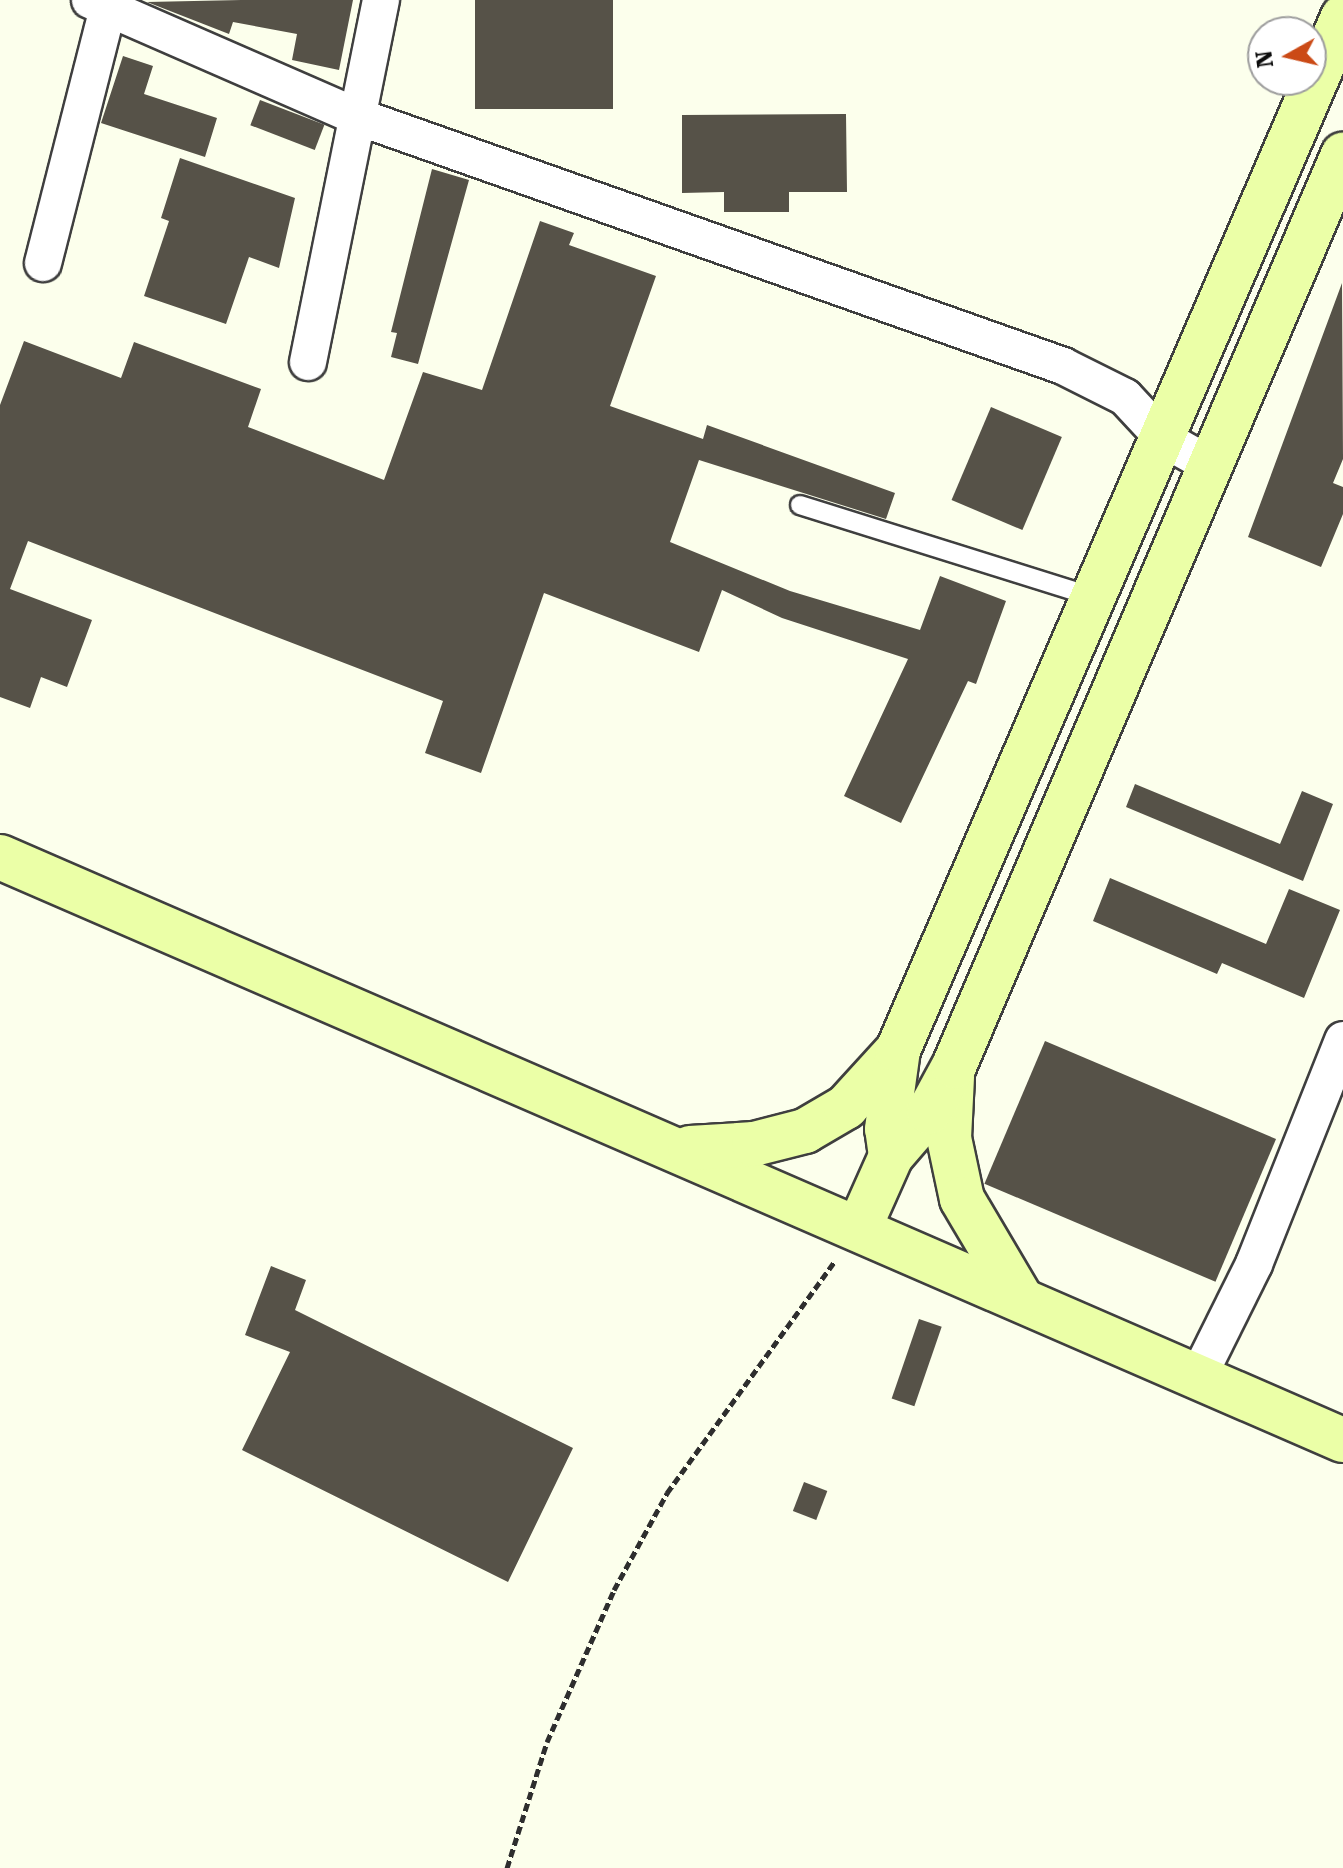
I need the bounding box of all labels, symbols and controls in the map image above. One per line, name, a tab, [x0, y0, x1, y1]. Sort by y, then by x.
north arrow	[1247, 16, 1327, 96]
text: N	[1251, 49, 1278, 69]

